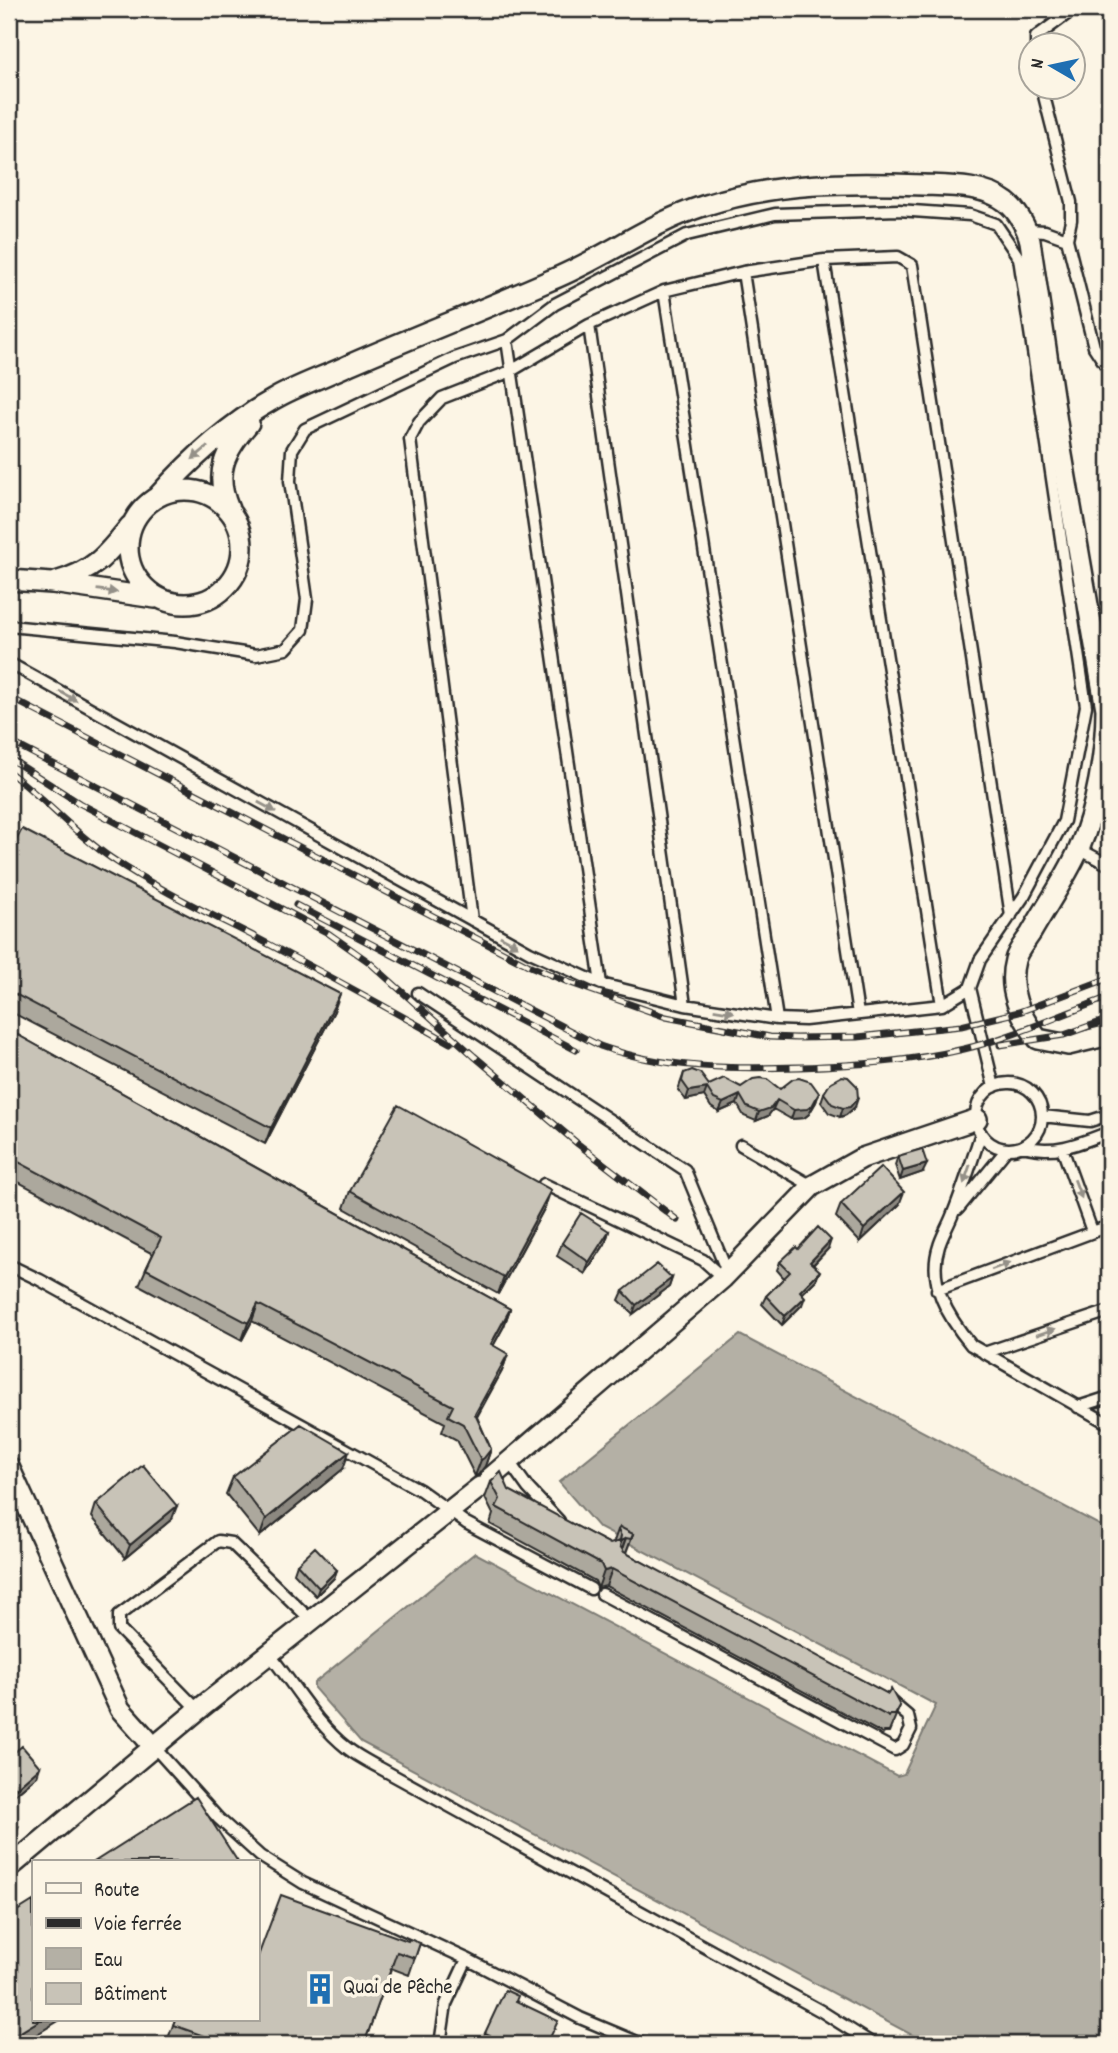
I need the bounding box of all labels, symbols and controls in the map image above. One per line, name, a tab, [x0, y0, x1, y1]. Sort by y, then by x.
north arrow	[1016, 32, 1086, 102]
text: N	[1025, 57, 1053, 71]
one-way arrow	[192, 445, 209, 460]
one-way arrow	[96, 585, 118, 596]
one-way arrow	[59, 690, 78, 702]
one-way arrow	[258, 800, 278, 812]
one-way arrow	[499, 935, 519, 947]
one-way arrow	[713, 1006, 735, 1017]
one-way arrow	[961, 1164, 972, 1185]
one-way arrow	[1072, 1179, 1083, 1200]
one-way arrow	[991, 1260, 1012, 1271]
one-way arrow	[1036, 1326, 1057, 1337]
legend	[32, 1860, 259, 2022]
text: Route	[94, 1877, 140, 1907]
text: Voie ferrée	[94, 1911, 182, 1941]
text: Eau	[94, 1947, 122, 1977]
building icon: Quai de Pêche	[303, 1972, 337, 2006]
place label: Quai de Pêche	[343, 1974, 453, 2004]
text: Bâtiment	[94, 1981, 167, 2011]

